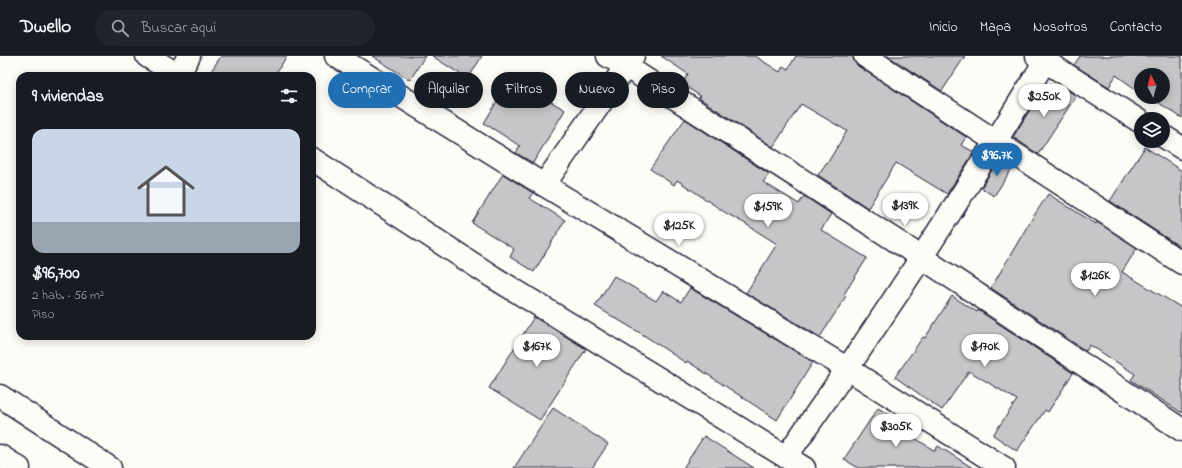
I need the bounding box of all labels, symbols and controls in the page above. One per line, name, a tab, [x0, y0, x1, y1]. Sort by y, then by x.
search box	[95, 10, 375, 46]
text: Dwello	[20, 14, 71, 41]
icon: search	[109, 17, 131, 39]
text: Buscar aquí	[141, 17, 216, 39]
text: Inicio	[929, 17, 958, 38]
text: Mapa	[980, 17, 1011, 38]
text: Nosotros	[1033, 17, 1088, 38]
text: Contacto	[1110, 17, 1162, 38]
north arrow	[1134, 68, 1170, 104]
map controls	[1134, 68, 1170, 148]
chip: Comprar	[328, 72, 406, 108]
chip: Alquilar	[414, 72, 483, 108]
chip: Filtros	[491, 72, 557, 108]
chip: Nuevo	[565, 72, 629, 108]
chip: Piso	[637, 72, 689, 108]
text: 9 viviendas	[32, 84, 104, 109]
pin: $250K	[1016, 84, 1072, 118]
icon: filters	[278, 85, 300, 107]
text: $250K	[1027, 87, 1061, 106]
button: layers	[1134, 112, 1170, 148]
pin: $96.7K	[964, 143, 1030, 177]
text: $96.7K	[981, 146, 1013, 165]
icon: home	[130, 155, 202, 227]
pin: $139K	[877, 193, 933, 227]
pin: $159K	[740, 194, 796, 228]
text: $139K	[891, 196, 919, 215]
text: $159K	[753, 197, 783, 216]
pin: $125K	[651, 213, 707, 247]
text: $125K	[663, 216, 695, 235]
text: $96,700	[32, 261, 80, 286]
pin: $126K	[1067, 263, 1123, 297]
text: $126K	[1080, 266, 1110, 285]
text: 2 hab. · 56 m²	[32, 286, 104, 305]
text: Piso	[32, 305, 54, 324]
pin: $167K	[509, 334, 565, 368]
pin: $170K	[957, 334, 1013, 368]
text: $167K	[522, 337, 552, 356]
text: $170K	[970, 337, 1000, 356]
pin: $305K	[868, 414, 924, 448]
text: $305K	[880, 417, 912, 436]

